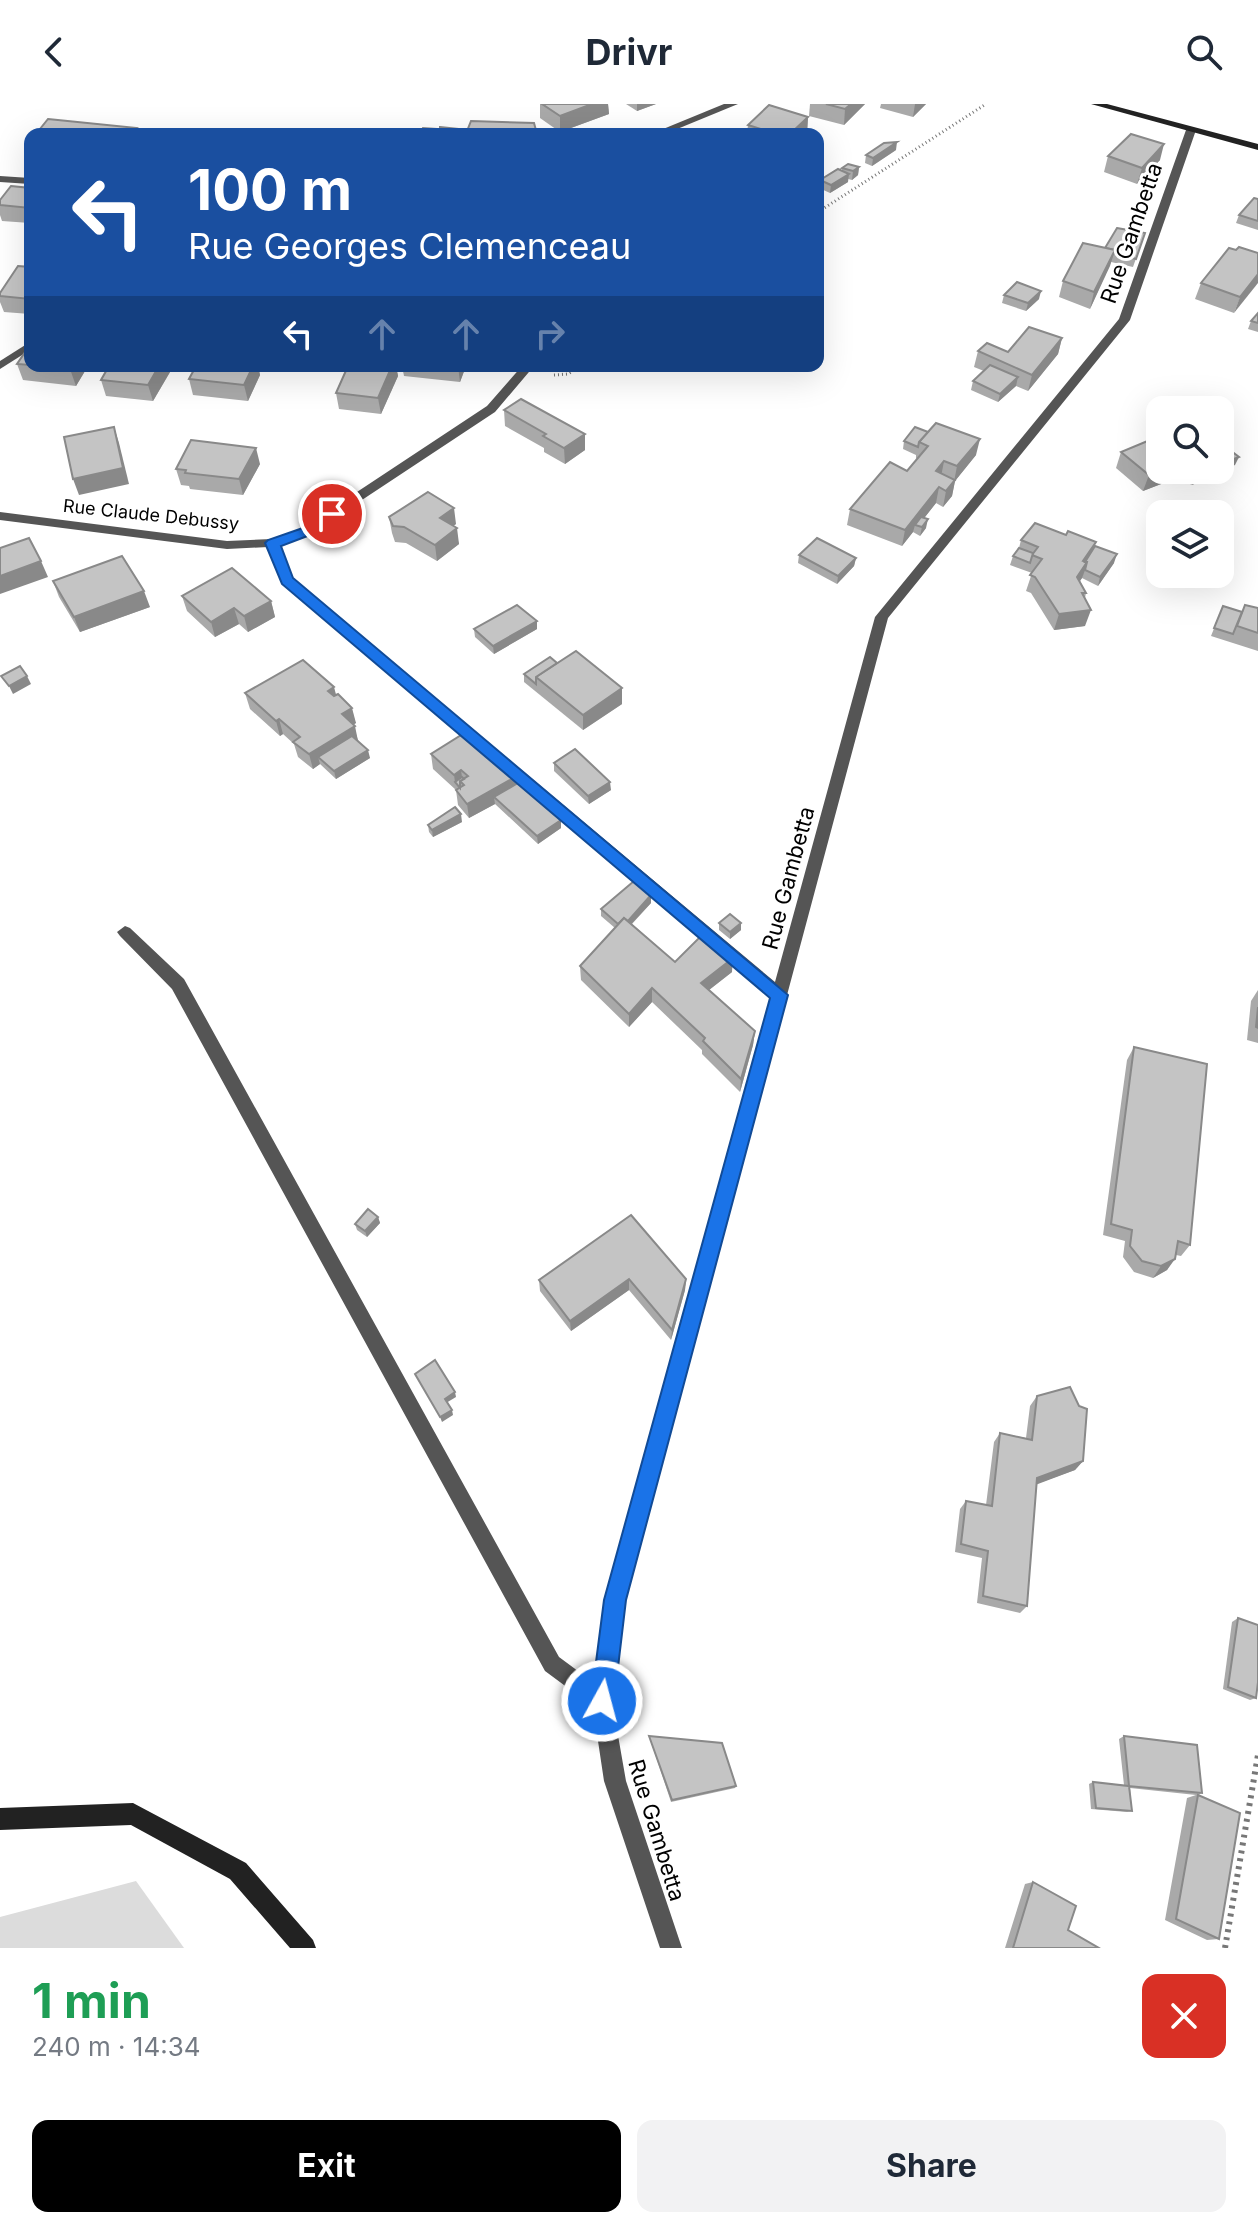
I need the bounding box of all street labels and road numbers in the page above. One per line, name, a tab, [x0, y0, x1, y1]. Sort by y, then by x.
street label: Rue Gambetta	[1095, 159, 1167, 307]
street label: Rue Claude Debussy	[62, 495, 240, 534]
street label: Rue Gambetta	[756, 804, 820, 952]
street label: Rue Gambetta	[623, 1756, 691, 1904]

